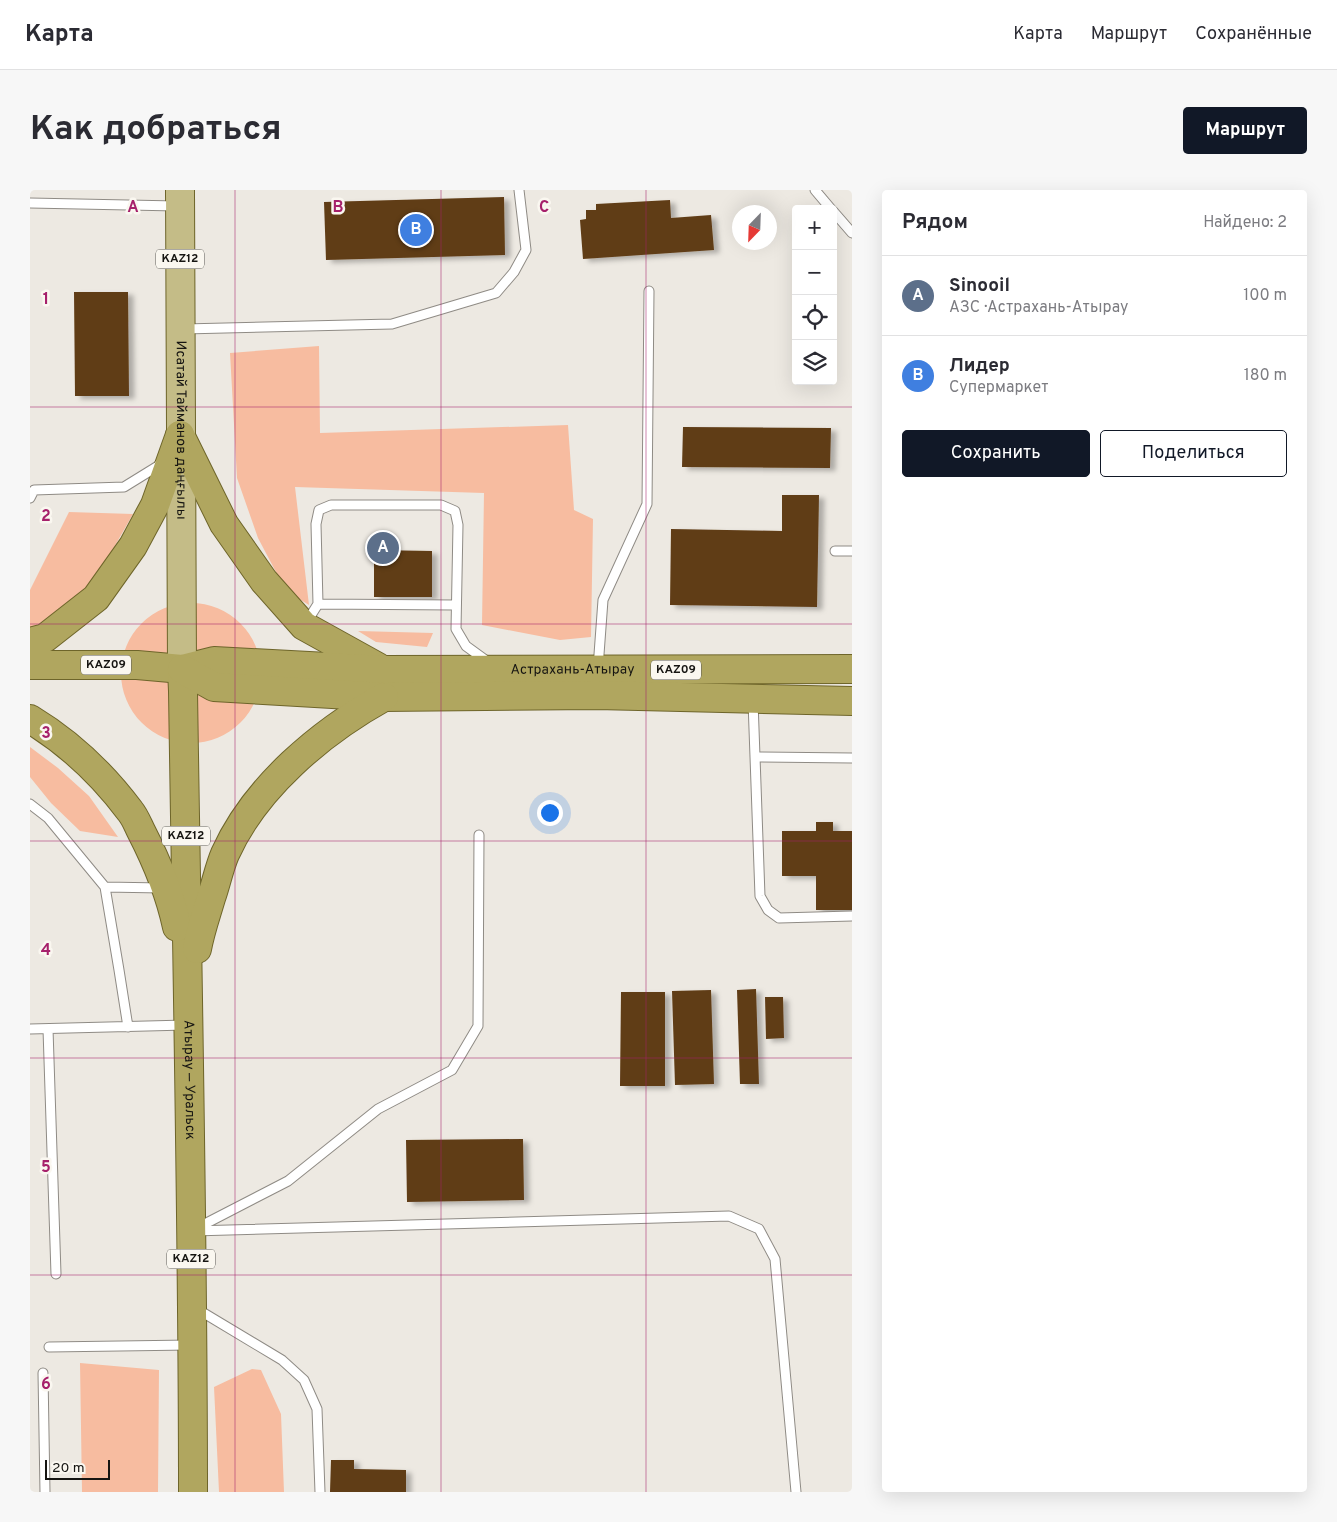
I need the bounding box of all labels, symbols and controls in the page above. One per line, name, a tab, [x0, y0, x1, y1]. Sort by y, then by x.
text: Карта	[25, 20, 94, 50]
text: Карта	[1013, 23, 1063, 46]
text: Маршрут	[1091, 23, 1167, 46]
text: Сохранённые	[1195, 23, 1312, 46]
button: Маршрут	[1183, 107, 1307, 154]
text: Как добраться	[30, 108, 282, 152]
text: A	[127, 198, 139, 218]
text: B	[332, 198, 344, 218]
text: C	[539, 198, 549, 218]
north arrow	[732, 205, 777, 250]
map controls	[792, 205, 837, 385]
button: +	[792, 205, 837, 250]
text: Рядом	[902, 209, 968, 236]
pin: B	[400, 211, 432, 249]
text: Найдено: 2	[1203, 213, 1287, 233]
road number: KAZ12	[156, 250, 204, 268]
button: −	[792, 250, 837, 295]
text: Sinooil	[949, 274, 1010, 298]
text: A	[912, 286, 924, 306]
text: 100 m	[1243, 286, 1287, 306]
text: 1	[43, 290, 49, 310]
button: locate	[792, 295, 837, 340]
text: АЗС · Астрахань-Атырау	[949, 298, 1129, 318]
street label: Исатай Тайманов даңғылы	[172, 340, 190, 520]
button: layers	[792, 340, 837, 385]
text: Лидер	[949, 354, 1010, 378]
text: B	[912, 366, 924, 386]
text: 180 m	[1244, 366, 1287, 386]
text: Супермаркет	[949, 378, 1049, 398]
button: Сохранить	[902, 430, 1090, 477]
button: Поделиться	[1100, 430, 1287, 477]
text: 2	[41, 507, 51, 527]
pin: A	[367, 529, 399, 567]
road number: KAZ09	[81, 656, 131, 674]
road number: KAZ09	[651, 660, 701, 680]
street label: Астрахань-Атырау	[511, 661, 635, 678]
text: 3	[41, 724, 51, 744]
your location	[537, 800, 563, 826]
road number: KAZ12	[162, 826, 210, 846]
text: 4	[41, 941, 51, 961]
street label: Атырау — Уральск	[180, 1020, 199, 1140]
text: 5	[41, 1158, 51, 1178]
road number: KAZ12	[167, 1250, 215, 1268]
text: 6	[41, 1375, 51, 1395]
scale bar	[45, 1457, 110, 1480]
text: 20 m	[52, 1460, 85, 1477]

